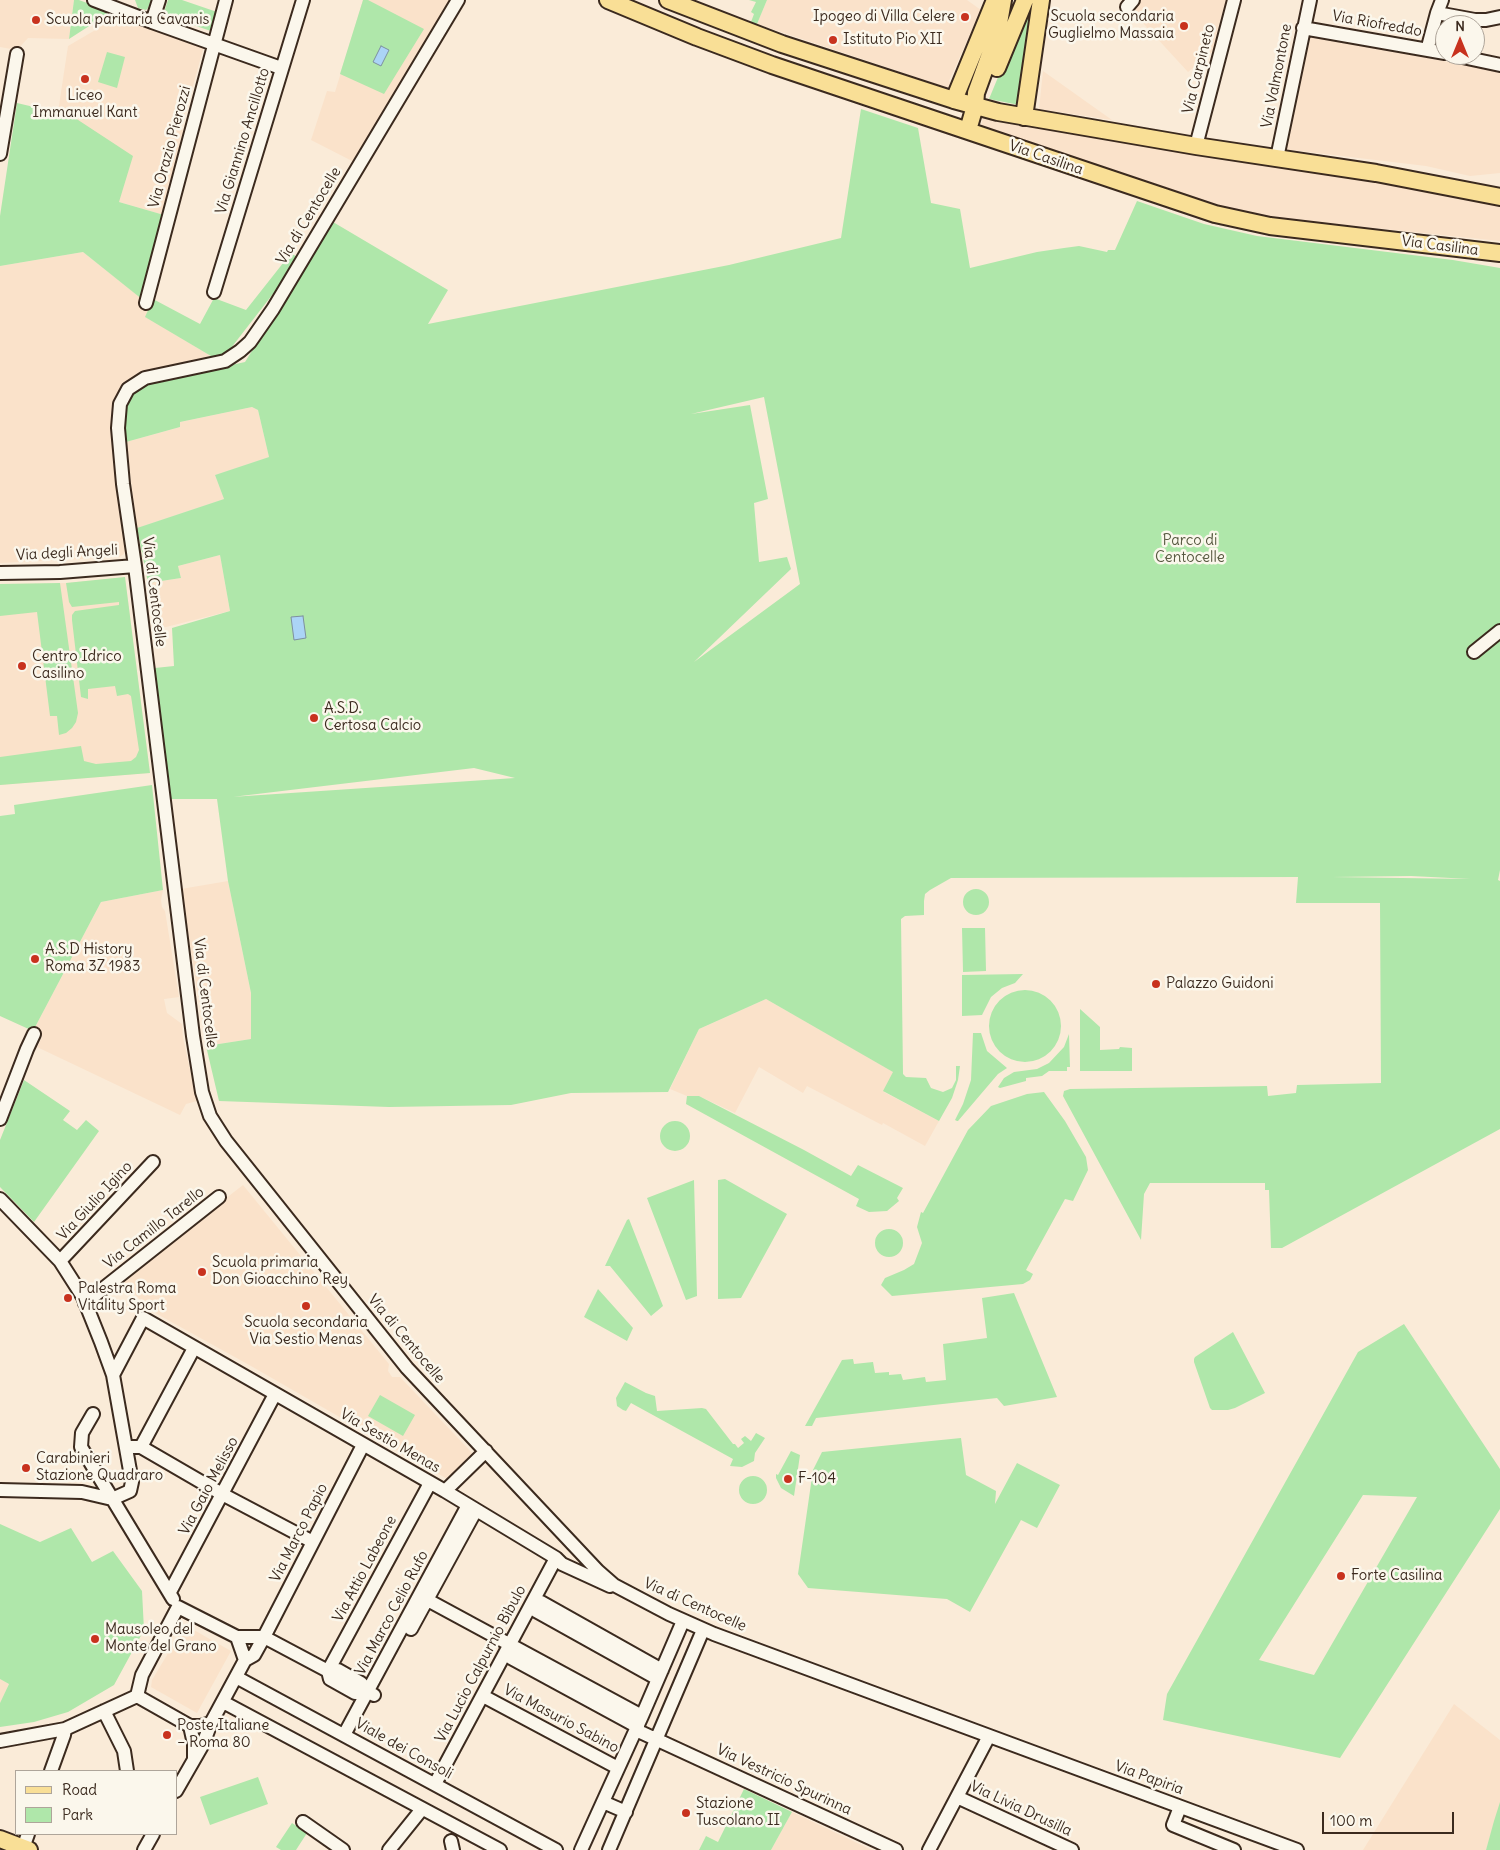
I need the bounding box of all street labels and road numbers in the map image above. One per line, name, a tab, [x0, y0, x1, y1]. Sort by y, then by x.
street label: Via Riofreddo	[1331, 7, 1423, 41]
street label: Via Carpineto	[1179, 22, 1219, 116]
street label: Via Valmontone	[1258, 22, 1296, 130]
street label: Via Giannino Ancillotto	[212, 66, 274, 216]
street label: Via Orazio Pierozzi	[145, 84, 195, 210]
street label: Via Casilina	[1007, 137, 1085, 179]
street label: Via di Centocelle	[273, 164, 345, 268]
street label: Via Casilina	[1401, 232, 1479, 260]
street label: Via di Centocelle	[138, 536, 170, 648]
street label: Via degli Angeli	[16, 541, 118, 565]
street label: Via di Centocelle	[189, 937, 221, 1049]
street label: Via Giulio Igino	[54, 1158, 136, 1244]
street label: Via Camillo Tarello	[100, 1183, 208, 1273]
street label: Via di Centocelle	[364, 1291, 448, 1387]
street label: Via Sestio Menas	[337, 1405, 443, 1477]
street label: Via Gaio Melisso	[176, 1434, 242, 1538]
street label: Via Marco Papio	[266, 1481, 332, 1585]
street label: Via Attio Labeone	[329, 1513, 401, 1625]
street label: Via Marco Celio Rufo	[352, 1548, 432, 1678]
street label: Via di Centocelle	[641, 1574, 749, 1636]
street label: Via Lucio Calpurnio Bibulo	[432, 1582, 530, 1746]
street label: Via Masurio Sabino	[500, 1681, 622, 1757]
street label: Viale dei Consoli	[352, 1715, 456, 1783]
street label: Via Vestricio Spurinna	[714, 1741, 854, 1819]
street label: Via Papiria	[1112, 1757, 1186, 1799]
street label: Via Livia Drusilla	[967, 1778, 1075, 1840]

